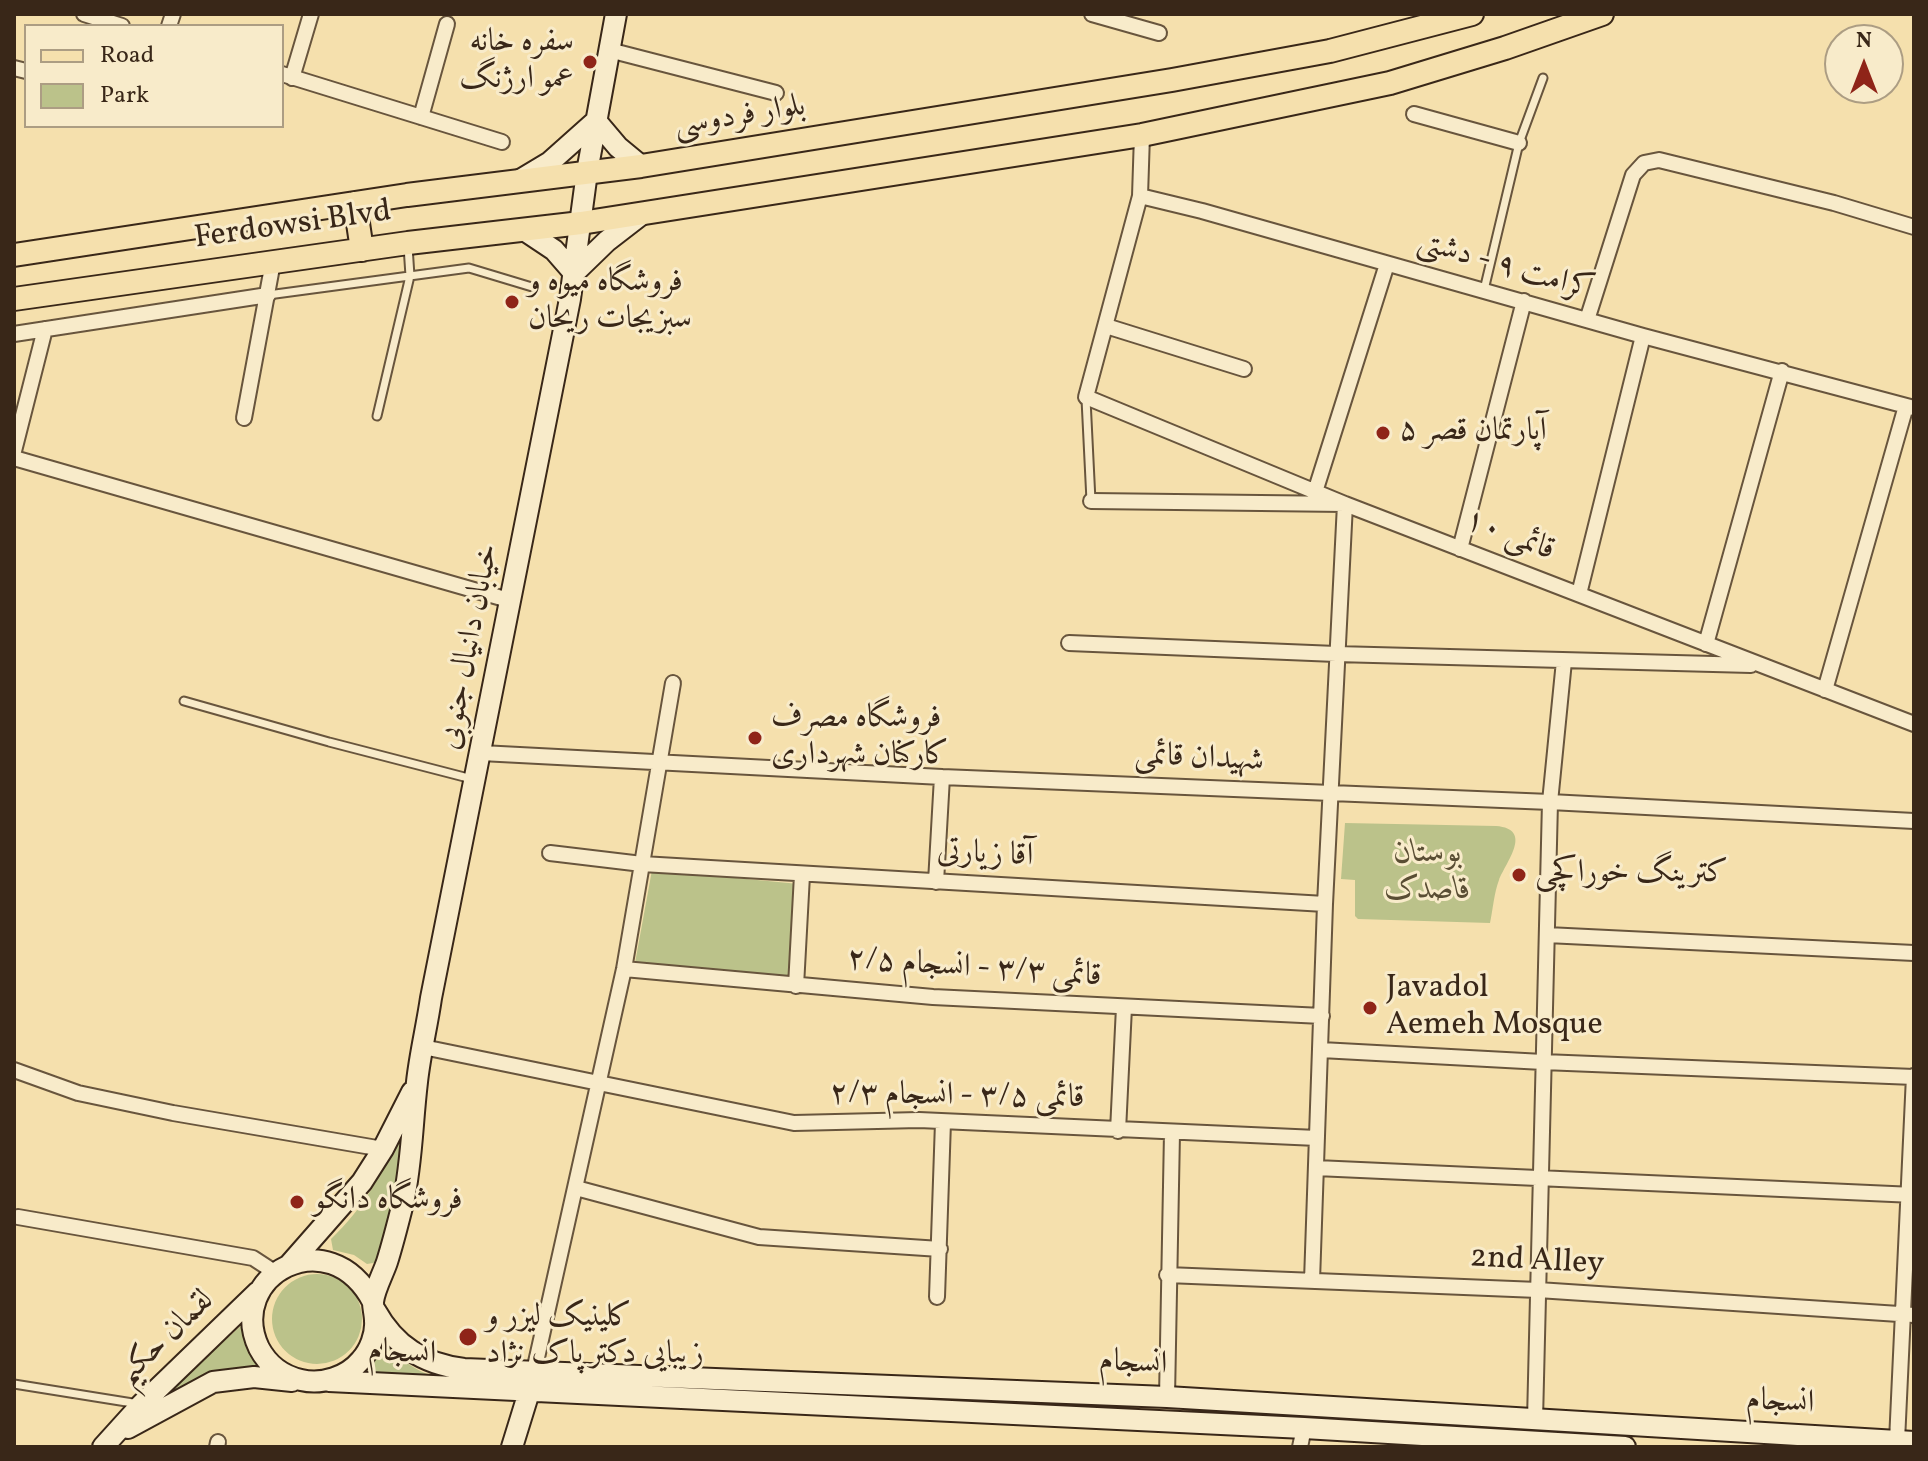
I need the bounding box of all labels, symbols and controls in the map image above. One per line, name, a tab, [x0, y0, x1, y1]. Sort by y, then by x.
legend	[24, 24, 284, 128]
north arrow	[1824, 24, 1904, 104]
place label: سفره خانه عمو ارژنگ	[459, 25, 574, 100]
text: N	[1856, 26, 1872, 57]
text: Road	[100, 39, 154, 73]
marker: سفره خانه عمو ارژنگ	[581, 53, 599, 71]
text: Park	[100, 79, 149, 113]
street label: بلوار فردوسی	[672, 89, 808, 147]
street label: Ferdowsi Blvd	[192, 194, 394, 260]
street label: کرامت ۹ - دشتی	[1412, 224, 1598, 312]
place label: فروشگاه میوه و سبزیجات ریحان	[528, 265, 692, 340]
marker: فروشگاه میوه و سبزیجات ریحان	[503, 293, 521, 311]
place label: آپارتمان قصر ۵	[1399, 414, 1547, 452]
marker: آپارتمان قصر ۵	[1374, 424, 1392, 442]
street label: قائمی ۱۰	[1459, 502, 1559, 572]
street label: خیابان دانیال جنوبی	[432, 541, 510, 753]
place label: فروشگاه مصرف کارکنان شهرداری	[771, 701, 949, 776]
marker: فروشگاه مصرف کارکنان شهرداری	[746, 729, 764, 747]
street label: شهیدان قائمی	[1133, 737, 1265, 783]
street label: آقا زیارتی	[936, 834, 1034, 878]
park label: بوستان قاصدک	[1385, 836, 1471, 911]
place label: کترینگ خوراکچی	[1535, 856, 1728, 894]
marker: کترینگ خوراکچی	[1510, 866, 1528, 884]
street label: قائمی ۳/۳ - انسجام ۲/۵	[845, 942, 1103, 998]
place label: Javadol Aemeh Mosque	[1386, 971, 1603, 1046]
marker: Javadol Aemeh Mosque	[1361, 999, 1379, 1017]
street label: قائمی ۳/۵ - انسجام ۲/۳	[829, 1077, 1085, 1119]
place label: فروشگاه دانگو	[313, 1183, 463, 1221]
marker: فروشگاه دانگو	[288, 1193, 306, 1211]
street label: 2nd Alley	[1469, 1240, 1605, 1286]
street label: لقمان حکیم	[110, 1283, 224, 1395]
place label: کلینیک لیزر و زیبایی دکتر پاک نژاد	[486, 1300, 704, 1375]
marker: کلینیک لیزر و زیبایی دکتر پاک نژاد	[457, 1326, 479, 1348]
street label: انسجام	[367, 1334, 437, 1376]
street label: انسجام	[1098, 1344, 1168, 1386]
street label: انسجام	[1745, 1383, 1815, 1425]

